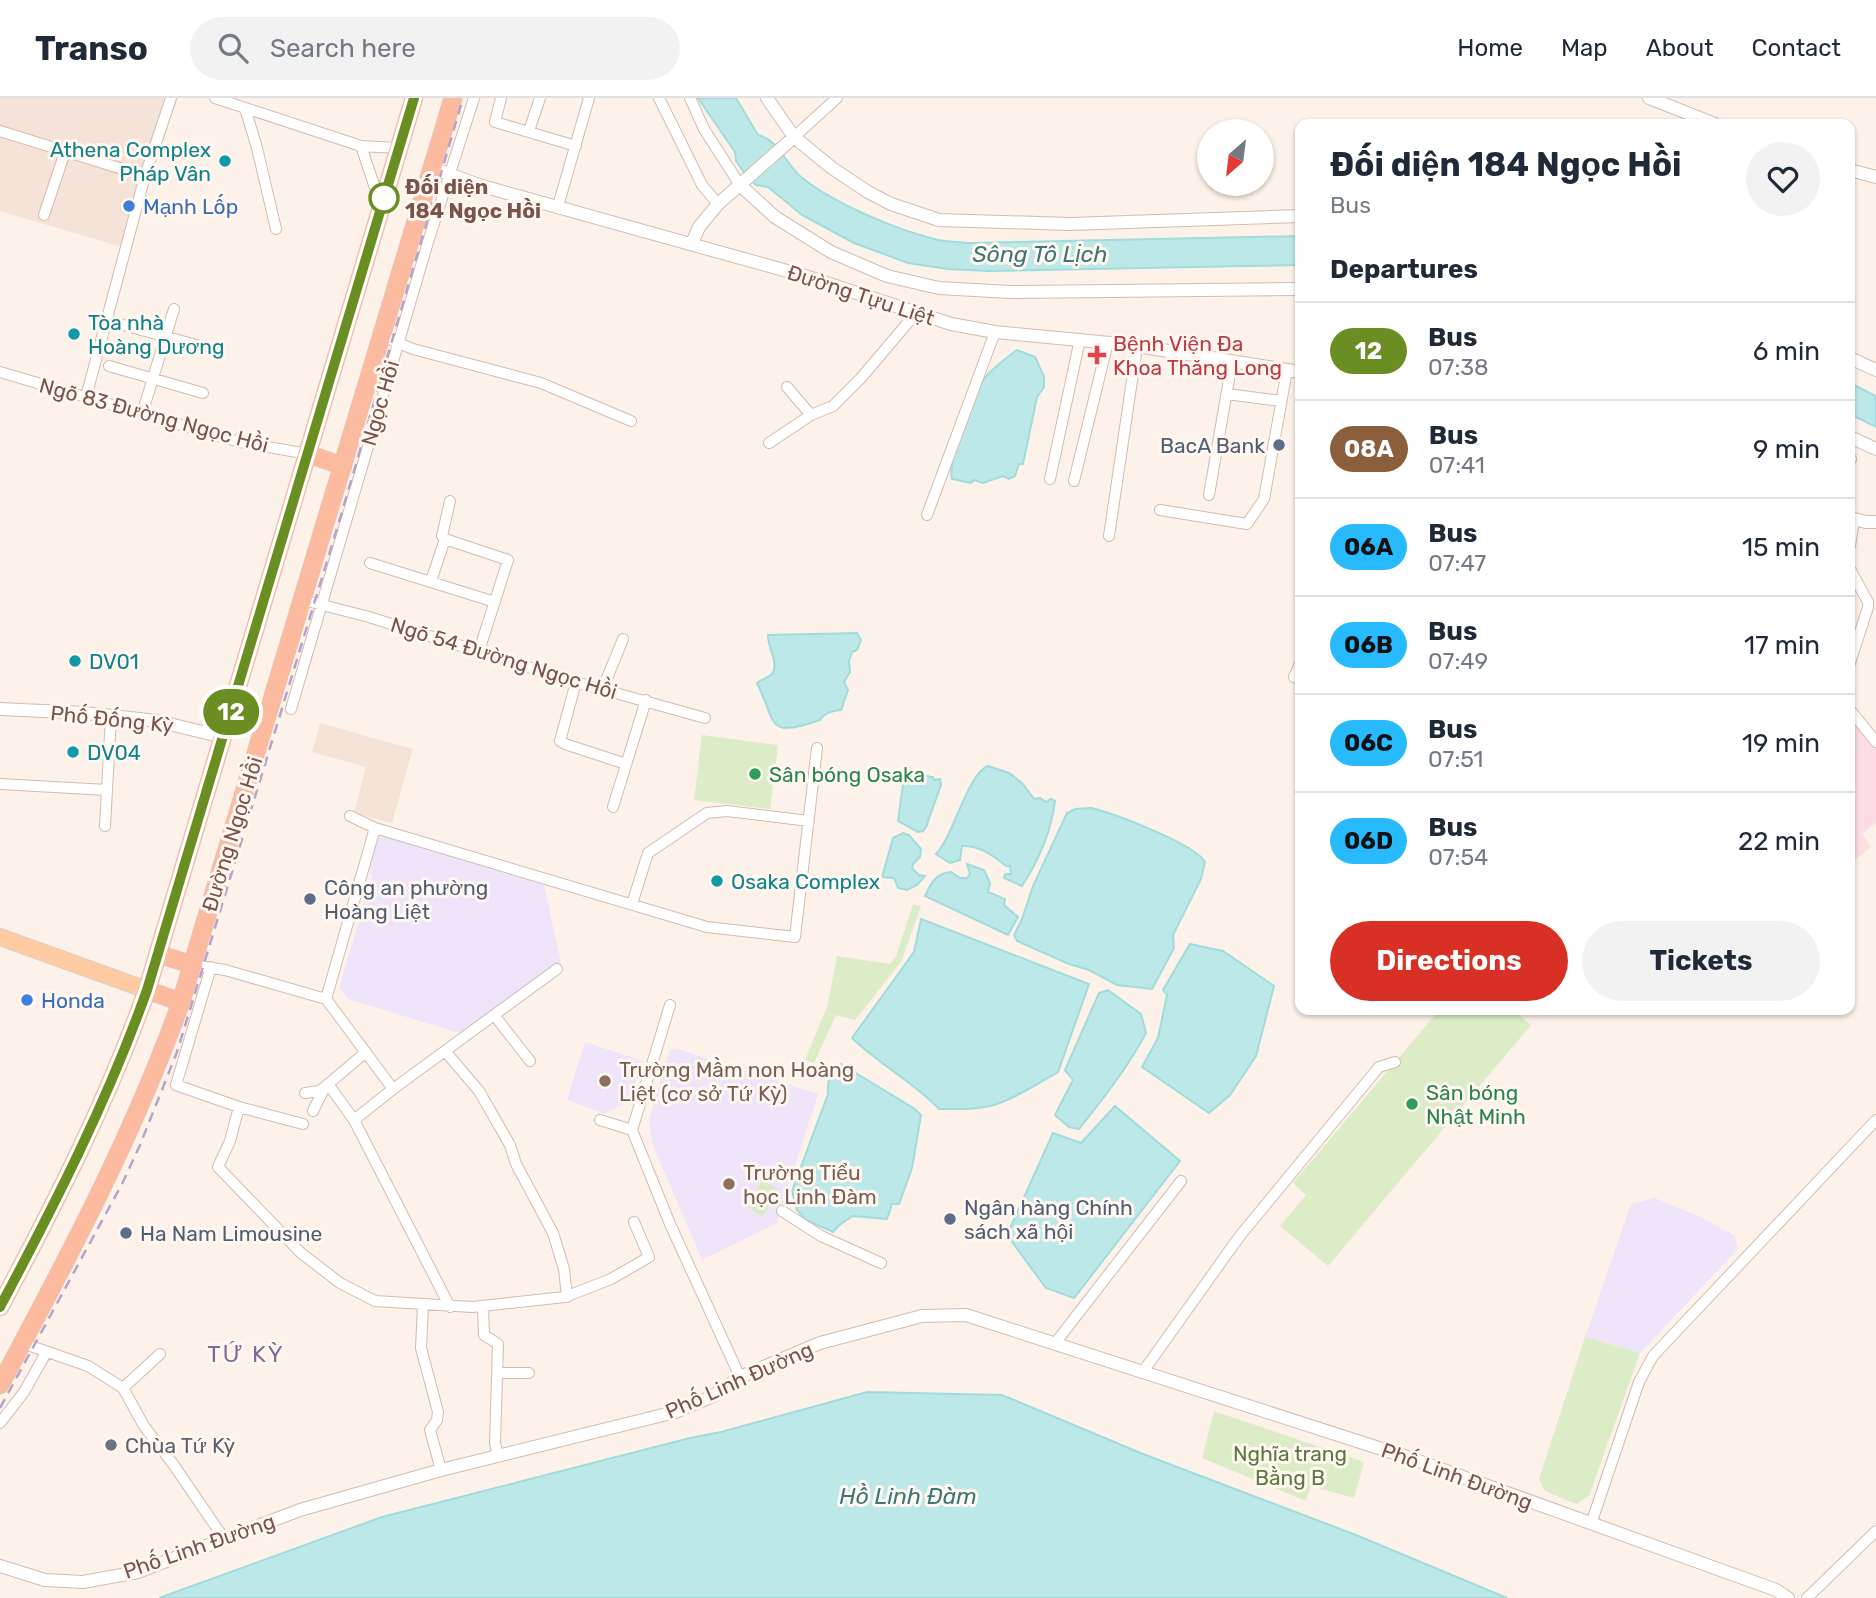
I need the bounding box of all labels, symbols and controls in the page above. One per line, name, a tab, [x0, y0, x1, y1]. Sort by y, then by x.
search box	[190, 17, 680, 80]
text: Transo	[35, 29, 148, 68]
icon: search	[214, 29, 252, 67]
text: Search here	[270, 33, 416, 64]
text: Home	[1457, 34, 1523, 62]
text: Map	[1561, 34, 1608, 62]
text: About	[1646, 34, 1714, 62]
text: Contact	[1752, 34, 1841, 62]
north arrow	[1197, 119, 1274, 196]
map controls	[1197, 119, 1274, 196]
place label: Athena Complex Pháp Vân	[50, 137, 211, 186]
button: heart	[1746, 142, 1820, 216]
text: Đối diện 184 Ngọc Hồi	[1330, 145, 1682, 184]
marker: Athena Complex Pháp Vân	[217, 153, 233, 169]
place label: Đối diện 184 Ngọc Hồi	[405, 174, 541, 223]
marker: Đối diện 184 Ngọc Hồi	[369, 183, 399, 213]
text: Bus	[1330, 191, 1371, 219]
place label: Mạnh Lốp	[143, 194, 238, 219]
marker: Mạnh Lốp	[121, 198, 137, 214]
water label: Sông Tô Lịch	[973, 240, 1107, 268]
text: Departures	[1330, 254, 1478, 285]
street label: Đường Tựu Liệt	[784, 259, 938, 331]
place label: Tòa nhà Hoàng Dương	[88, 310, 225, 359]
text: Bus	[1428, 322, 1477, 353]
marker: Tòa nhà Hoàng Dương	[66, 326, 82, 342]
place label: Bệnh Viện Đa Khoa Thăng Long	[1113, 331, 1282, 380]
text: 6 min	[1753, 336, 1820, 367]
text: 12	[1355, 337, 1382, 365]
marker: Bệnh Viện Đa Khoa Thăng Long	[1087, 345, 1107, 365]
text: 07:38	[1428, 353, 1489, 381]
street label: Ngọc Hồi	[356, 357, 404, 449]
street label: Ngõ 83 Đường Ngọc Hồi	[37, 372, 271, 458]
text: Bus	[1429, 420, 1478, 451]
place label: BacA Bank	[1160, 433, 1265, 458]
text: 9 min	[1753, 434, 1820, 465]
text: 08A	[1344, 435, 1394, 463]
marker: BacA Bank	[1271, 437, 1287, 453]
text: 07:41	[1429, 451, 1485, 479]
text: Bus	[1428, 518, 1478, 549]
text: 15 min	[1742, 532, 1820, 563]
text: 06A	[1344, 533, 1393, 561]
text: 07:47	[1428, 549, 1486, 577]
street label: Ngõ 54 Đường Ngọc Hồi	[388, 612, 620, 704]
text: Bus	[1428, 616, 1477, 647]
text: 17 min	[1744, 630, 1820, 661]
text: 06B	[1344, 631, 1393, 659]
text: 07:49	[1428, 647, 1488, 675]
place label: DV01	[89, 649, 139, 674]
marker: DV01	[67, 653, 83, 669]
line badge: 12	[200, 689, 262, 735]
text: 12	[217, 698, 245, 726]
street label: Phố Đống Kỳ	[49, 700, 175, 738]
text: Bus	[1428, 714, 1477, 745]
text: 19 min	[1742, 728, 1820, 759]
text: 06C	[1344, 729, 1393, 757]
place label: DV04	[87, 740, 141, 765]
marker: DV04	[65, 744, 81, 760]
text: 07:51	[1428, 745, 1483, 773]
street label: Đường Ngọc Hồi	[197, 754, 267, 914]
place label: Sân bóng Osaka	[769, 762, 925, 787]
marker: Sân bóng Osaka	[747, 766, 763, 782]
text: Bus	[1428, 812, 1478, 843]
text: 22 min	[1738, 826, 1820, 857]
text: 06D	[1344, 827, 1393, 855]
text: 07:54	[1428, 843, 1488, 871]
place label: Osaka Complex	[731, 869, 880, 894]
marker: Osaka Complex	[709, 873, 725, 889]
place label: Công an phường Hoàng Liệt	[324, 875, 488, 924]
marker: Công an phường Hoàng Liệt	[302, 891, 318, 907]
button: Directions	[1330, 921, 1568, 1001]
button: Tickets	[1582, 921, 1820, 1001]
place label: Honda	[41, 988, 105, 1013]
marker: Honda	[19, 992, 35, 1008]
place label: Trường Mầm non Hoàng Liệt (cơ sở Tứ Kỳ)	[619, 1057, 854, 1106]
marker: Trường Mầm non Hoàng Liệt (cơ sở Tứ Kỳ)	[597, 1073, 613, 1089]
place label: Sân bóng Nhật Minh	[1426, 1080, 1526, 1129]
marker: Sân bóng Nhật Minh	[1404, 1096, 1420, 1112]
place label: Trường Tiểu học Linh Đàm	[743, 1160, 877, 1209]
marker: Trường Tiểu học Linh Đàm	[721, 1176, 737, 1192]
place label: Ngân hàng Chính sách xã hội	[964, 1195, 1133, 1244]
marker: Ngân hàng Chính sách xã hội	[942, 1211, 958, 1227]
place label: Ha Nam Limousine	[140, 1221, 322, 1246]
marker: Ha Nam Limousine	[118, 1225, 134, 1241]
street label: Phố Linh Đường	[661, 1336, 817, 1424]
district label: TỨ KỲ	[207, 1340, 285, 1368]
place label: Chùa Tứ Kỳ	[125, 1433, 236, 1458]
marker: Chùa Tứ Kỳ	[103, 1437, 119, 1453]
street label: Phố Linh Đường	[1378, 1437, 1536, 1515]
park label: Nghĩa trang Bằng B	[1233, 1441, 1347, 1490]
water label: Hồ Linh Đàm	[839, 1482, 977, 1510]
street label: Phố Linh Đường	[120, 1508, 278, 1584]

